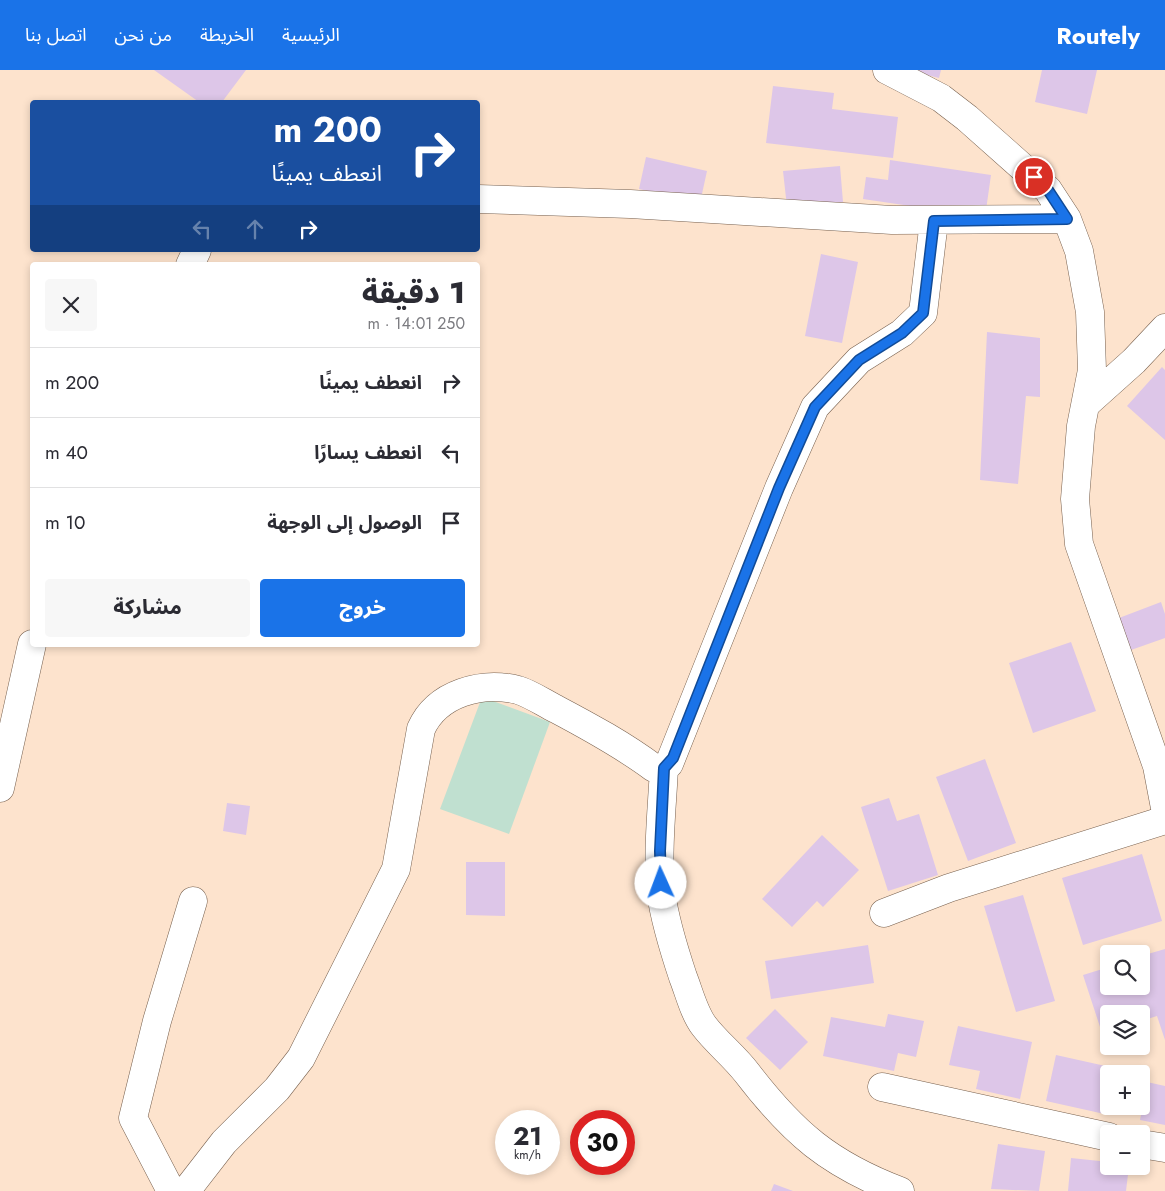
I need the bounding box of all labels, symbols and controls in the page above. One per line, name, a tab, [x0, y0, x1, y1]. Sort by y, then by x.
text: Routely	[1056, 18, 1140, 53]
text: اتصل بنا	[25, 22, 87, 48]
text: من نحن	[115, 22, 172, 48]
text: الخريطة	[200, 22, 254, 48]
text: الرئيسية	[282, 22, 340, 48]
text: 200 m	[273, 105, 382, 155]
icon: right	[400, 120, 465, 185]
pin	[1013, 156, 1055, 198]
text: انعطف يمينًا	[272, 157, 382, 189]
icon: arrive	[1020, 163, 1048, 191]
icon: left	[188, 215, 216, 243]
icon: ahead	[241, 215, 269, 243]
icon: right	[294, 215, 322, 243]
text: 1 دقيقة	[362, 271, 465, 314]
button: close	[45, 279, 97, 331]
text: 250 m · 14:01	[367, 312, 465, 335]
text: 200 m	[45, 369, 99, 396]
text: انعطف يمينًا	[319, 369, 422, 396]
icon: right	[437, 369, 465, 397]
text: 40 m	[45, 439, 88, 466]
text: انعطف يسارًا	[314, 439, 422, 466]
icon: left	[437, 439, 465, 467]
text: 10 m	[45, 509, 85, 536]
text: الوصول إلى الوجهة	[267, 509, 422, 536]
icon: arrive	[437, 509, 465, 537]
button: مشاركة	[45, 579, 250, 637]
button: خروج	[260, 579, 465, 637]
position arrow	[634, 856, 686, 908]
map controls	[1100, 945, 1150, 1175]
button: search	[1100, 945, 1150, 995]
button: layers	[1100, 1005, 1150, 1055]
button: +	[1100, 1065, 1150, 1115]
speed limit sign: 30	[570, 1110, 635, 1175]
text: 21	[513, 1118, 542, 1154]
button: −	[1100, 1125, 1150, 1175]
text: km/h	[514, 1146, 541, 1164]

